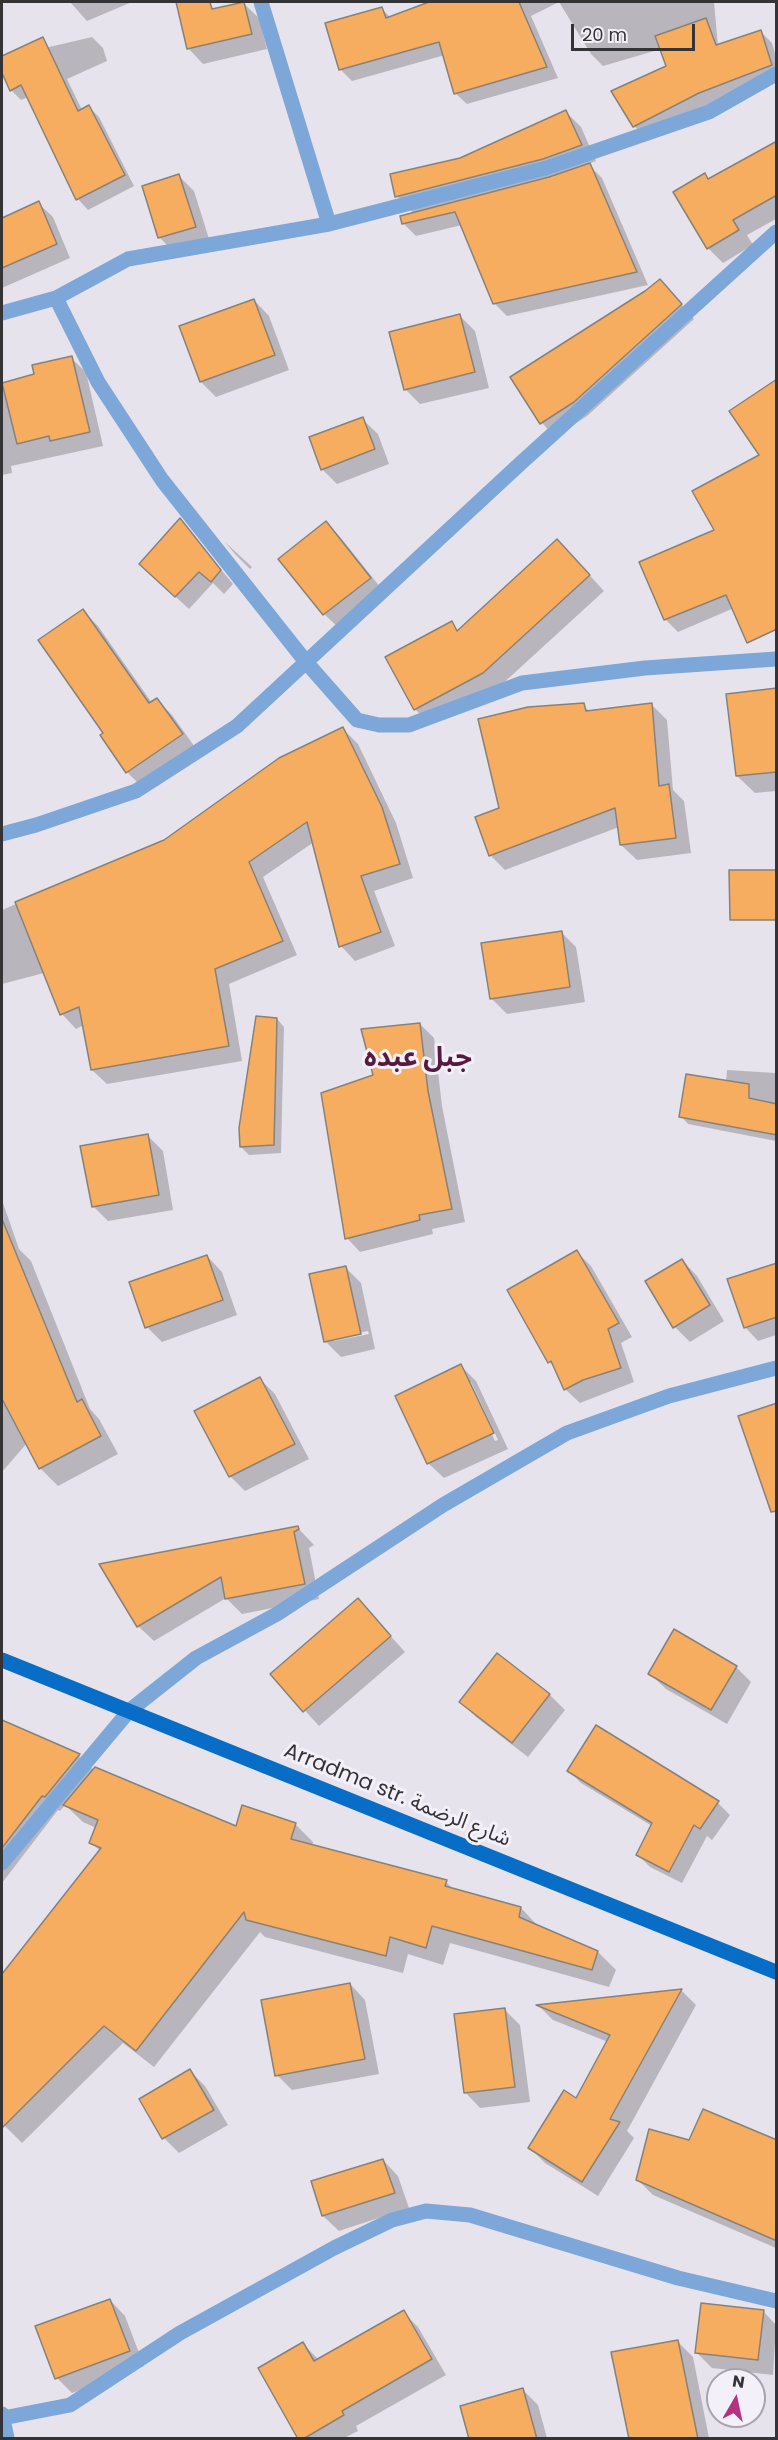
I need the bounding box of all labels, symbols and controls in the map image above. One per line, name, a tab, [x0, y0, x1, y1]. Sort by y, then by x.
scale bar	[574, 12, 698, 50]
text: 20 m	[582, 22, 627, 47]
district label: جبل عبده	[364, 1043, 472, 1075]
street label: Arradma str. شارع الرضمة	[280, 1739, 514, 1853]
north arrow	[706, 2368, 766, 2428]
text: N	[731, 2369, 746, 2394]

